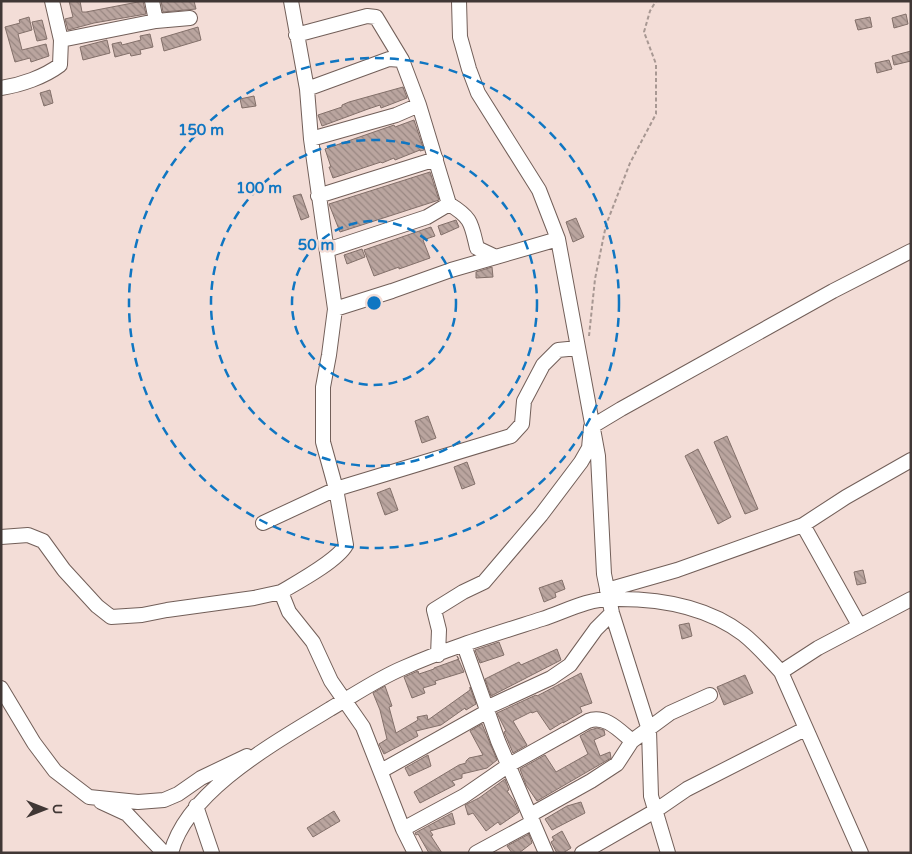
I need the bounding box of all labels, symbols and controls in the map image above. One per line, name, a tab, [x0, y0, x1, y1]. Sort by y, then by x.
text: 150 m	[178, 121, 224, 139]
text: 100 m	[236, 179, 282, 197]
text: 50 m	[298, 236, 334, 254]
centre of rings	[365, 294, 383, 312]
north arrow	[20, 784, 70, 834]
text: U	[49, 804, 66, 814]

